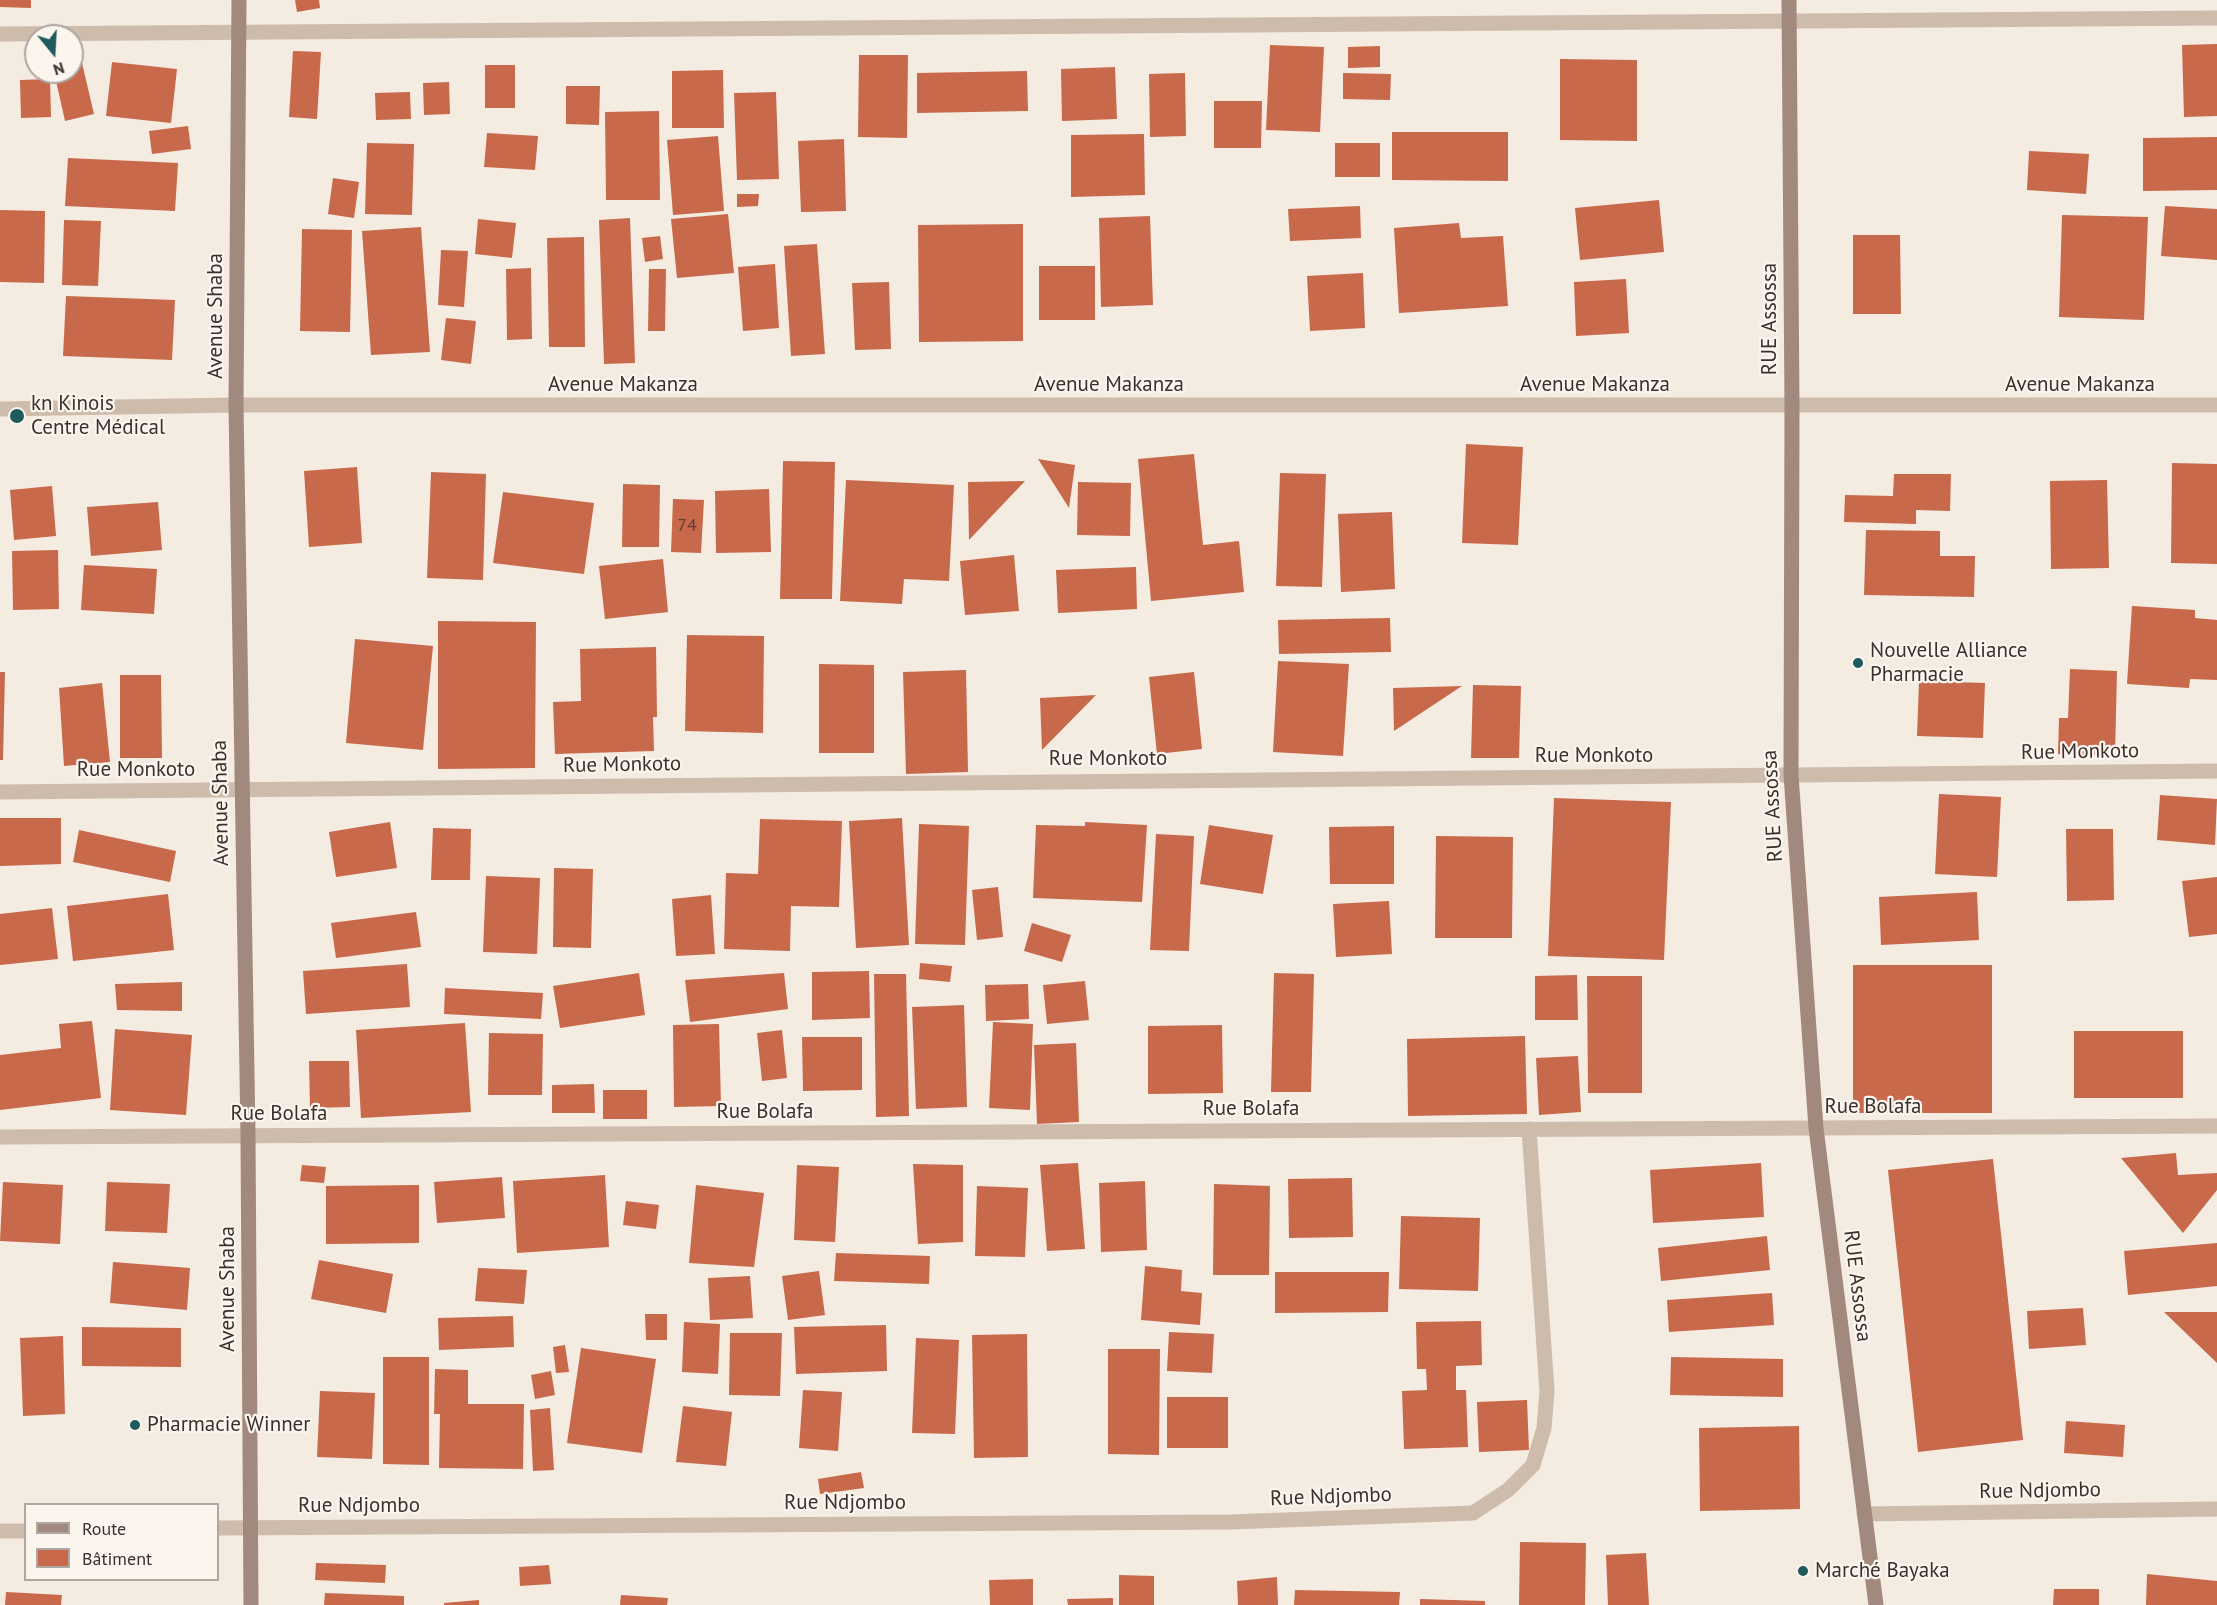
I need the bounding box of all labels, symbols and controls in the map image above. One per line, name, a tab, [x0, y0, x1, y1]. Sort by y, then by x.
north arrow	[24, 24, 84, 84]
text: N	[51, 58, 67, 80]
street label: Avenue Shaba	[203, 253, 229, 379]
street label: RUE Assossa	[1757, 263, 1783, 375]
street label: Avenue Makanza	[548, 372, 698, 398]
street label: Avenue Makanza	[1034, 372, 1184, 398]
street label: Avenue Makanza	[1520, 372, 1670, 398]
street label: Avenue Makanza	[2005, 372, 2155, 398]
place label: kn Kinois Centre Médical	[31, 391, 165, 441]
marker: kn Kinois Centre Médical	[8, 407, 26, 425]
house number: 74	[677, 515, 697, 537]
place label: Nouvelle Alliance Pharmacie	[1870, 638, 2028, 688]
marker: Nouvelle Alliance Pharmacie	[1851, 656, 1865, 670]
street label: Rue Monkoto	[2021, 738, 2139, 766]
street label: Avenue Shaba	[207, 740, 235, 866]
street label: Rue Monkoto	[1535, 743, 1653, 769]
street label: Rue Monkoto	[1049, 746, 1167, 772]
street label: RUE Assossa	[1757, 749, 1789, 863]
street label: Rue Monkoto	[563, 751, 681, 779]
street label: Rue Monkoto	[77, 757, 195, 783]
street label: Rue Bolafa	[1824, 1094, 1922, 1120]
street label: Rue Bolafa	[1202, 1096, 1300, 1122]
street label: Rue Bolafa	[716, 1099, 814, 1125]
street label: Rue Bolafa	[230, 1101, 328, 1127]
street label: Avenue Shaba	[215, 1226, 241, 1352]
street label: RUE Assossa	[1838, 1229, 1876, 1343]
place label: Pharmacie Winner	[147, 1412, 310, 1438]
marker: Pharmacie Winner	[128, 1418, 142, 1432]
street label: Rue Ndjombo	[1979, 1477, 2101, 1505]
street label: Rue Ndjombo	[1270, 1482, 1392, 1512]
street label: Rue Ndjombo	[784, 1490, 906, 1516]
street label: Rue Ndjombo	[298, 1493, 420, 1519]
legend	[24, 1503, 219, 1581]
text: Route	[82, 1517, 126, 1540]
text: Bâtiment	[82, 1547, 152, 1570]
place label: Marché Bayaka	[1815, 1558, 1950, 1584]
marker: Marché Bayaka	[1796, 1564, 1810, 1578]

